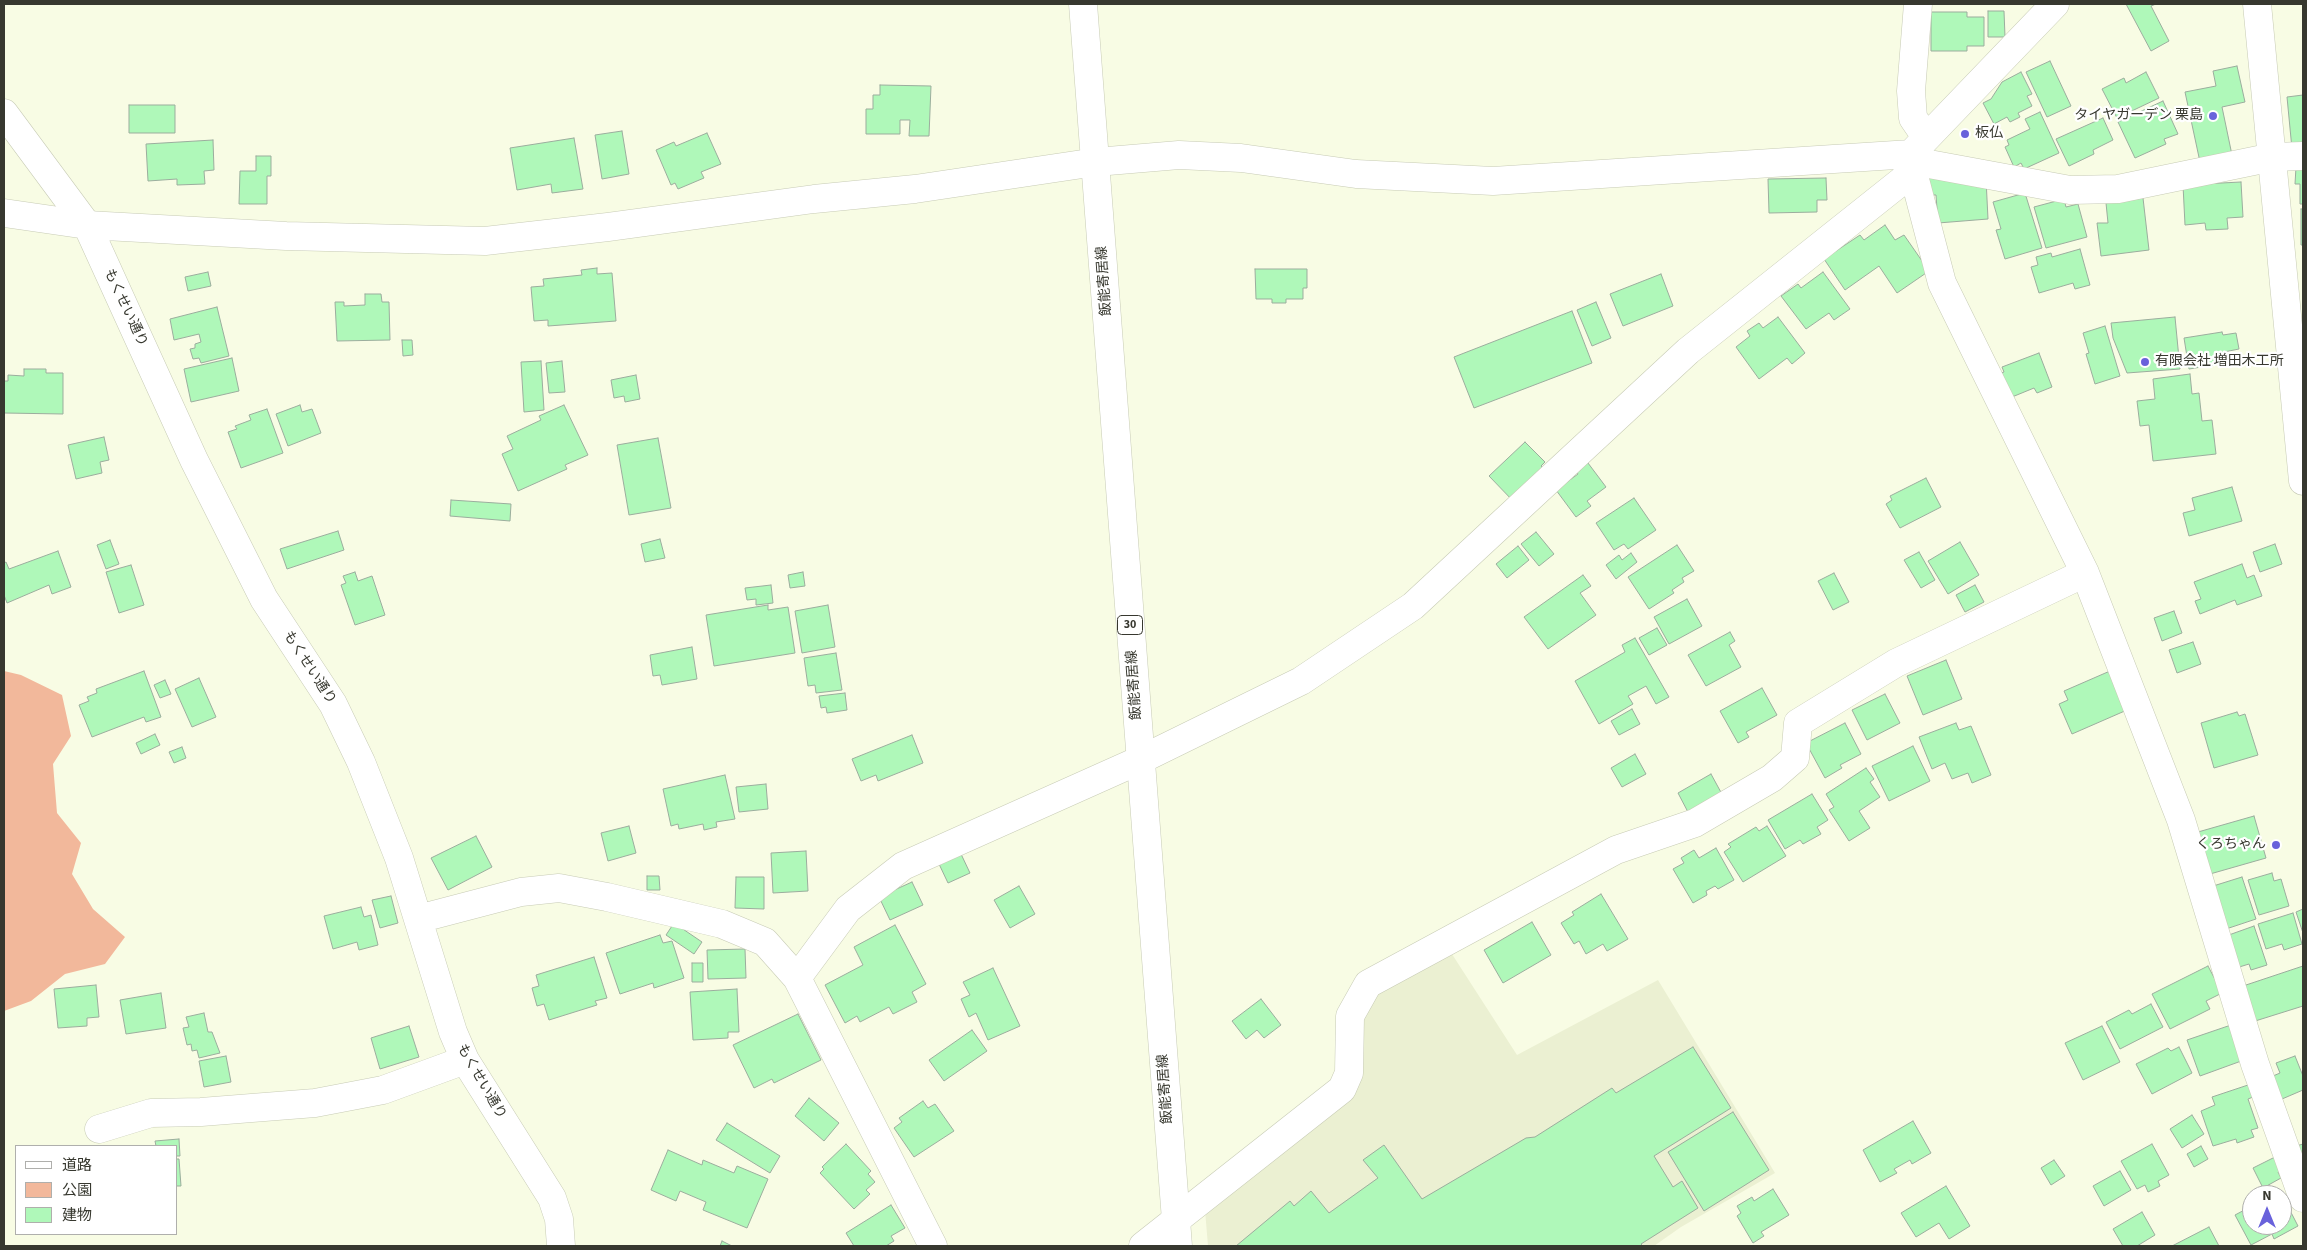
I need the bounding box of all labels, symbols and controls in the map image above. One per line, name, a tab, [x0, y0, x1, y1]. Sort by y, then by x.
place label: タイヤガーデン 栗島	[2074, 108, 2203, 124]
marker: タイヤガーデン 栗島	[2207, 110, 2219, 122]
place label: 板仏	[1975, 126, 2003, 142]
marker: 板仏	[1959, 128, 1971, 140]
street label: 飯能寄居線	[1094, 245, 1116, 317]
street label: もくせい通り	[100, 266, 150, 350]
place label: 有限会社 増田木工所	[2155, 354, 2284, 370]
marker: 有限会社 増田木工所	[2139, 356, 2151, 368]
road number: 30	[1118, 616, 1142, 634]
street label: もくせい通り	[279, 628, 339, 708]
street label: 飯能寄居線	[1124, 649, 1146, 721]
place label: くろちゃん	[2196, 837, 2266, 853]
marker: くろちゃん	[2270, 839, 2282, 851]
street label: もくせい通り	[453, 1041, 509, 1123]
street label: 飯能寄居線	[1155, 1053, 1177, 1125]
legend	[15, 1145, 178, 1235]
text: 道路	[62, 1155, 92, 1176]
text: 公園	[62, 1180, 92, 1201]
north arrow	[2242, 1185, 2292, 1235]
text: N	[2262, 1186, 2272, 1206]
text: 建物	[62, 1205, 92, 1226]

